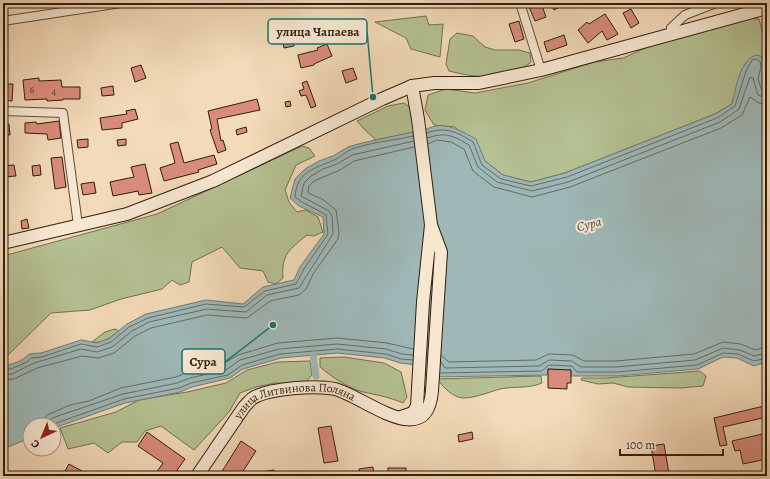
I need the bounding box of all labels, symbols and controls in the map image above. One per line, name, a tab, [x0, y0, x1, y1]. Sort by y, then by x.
callout: улица Чапаева	[268, 19, 367, 44]
text: улица Чапаева	[275, 23, 360, 40]
house number: 6	[30, 83, 35, 96]
house number: 4	[52, 85, 57, 98]
water label: Сура	[575, 213, 603, 235]
callout: Сура	[182, 349, 225, 374]
text: Сура	[189, 353, 217, 370]
street label: улица Литвинова Поляна	[229, 379, 359, 423]
north arrow	[22, 417, 62, 457]
scale bar	[620, 431, 723, 457]
text: С	[28, 436, 43, 452]
text: 100 m	[626, 437, 655, 453]

